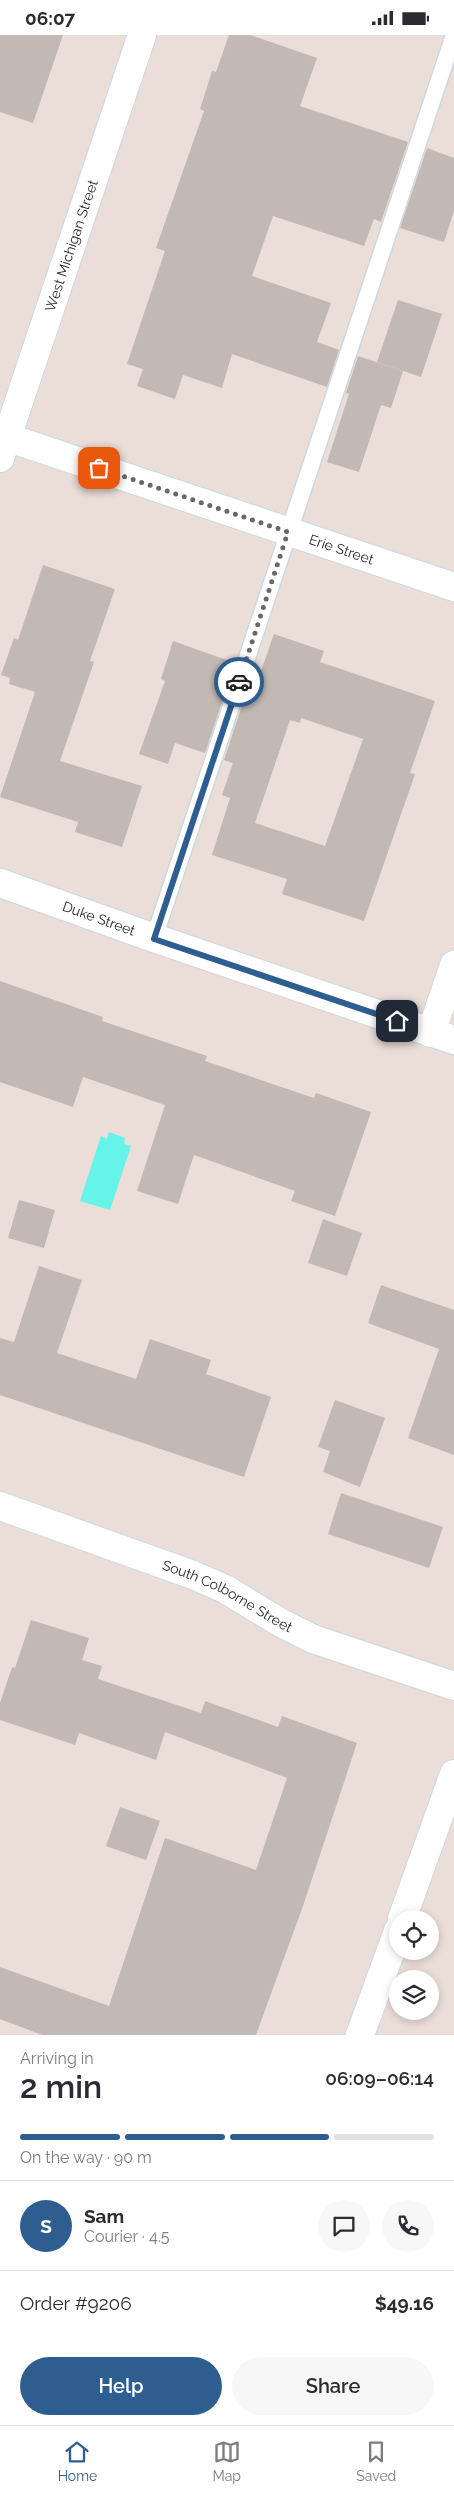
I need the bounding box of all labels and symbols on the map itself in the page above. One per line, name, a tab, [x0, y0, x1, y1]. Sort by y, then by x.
street label: West Michigan Street	[42, 177, 101, 314]
pin	[78, 447, 120, 489]
street label: Erie Street	[307, 531, 376, 568]
courier	[214, 657, 264, 707]
street label: Duke Street	[60, 898, 138, 939]
pin	[376, 1000, 418, 1042]
street label: South Colborne Street	[160, 1557, 295, 1636]

